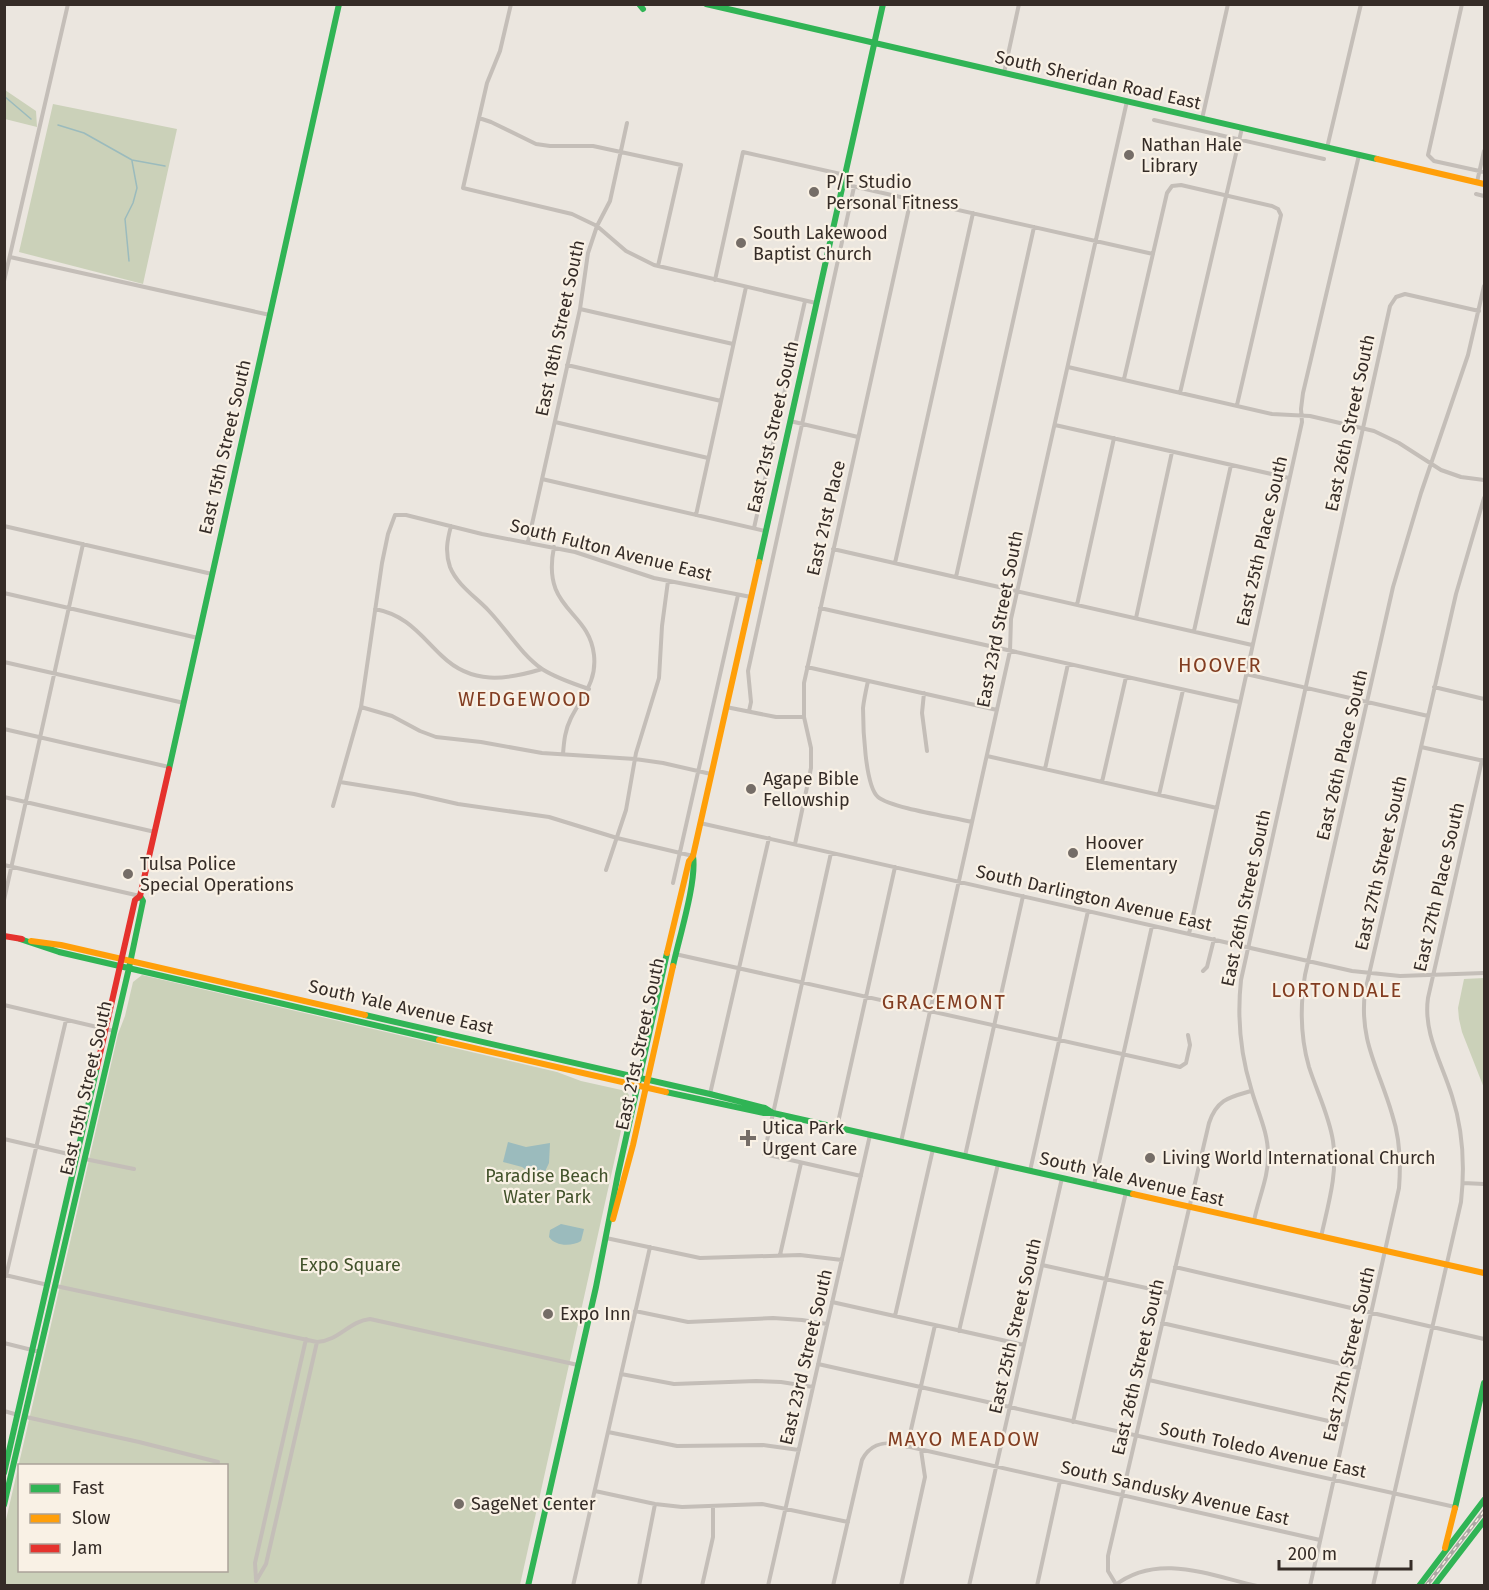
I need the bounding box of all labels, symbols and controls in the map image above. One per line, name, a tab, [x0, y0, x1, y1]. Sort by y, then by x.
street label: South Sheridan Road East	[993, 46, 1204, 115]
place label: Nathan Hale Library	[1141, 134, 1242, 177]
marker: Nathan Hale Library	[1122, 148, 1136, 162]
place label: P/F Studio Personal Fitness	[826, 171, 958, 214]
marker: P/F Studio Personal Fitness	[807, 185, 821, 199]
place label: South Lakewood Baptist Church	[753, 222, 888, 265]
marker: South Lakewood Baptist Church	[734, 236, 748, 250]
street label: East 18th Street South	[531, 238, 589, 418]
street label: East 26th Street South	[1320, 332, 1380, 514]
street label: East 21st Street South	[742, 339, 804, 515]
street label: East 15th Street South	[194, 357, 256, 537]
street label: East 25th Place South	[1232, 454, 1292, 628]
street label: East 21st Place	[802, 458, 850, 578]
street label: South Fulton Avenue East	[508, 514, 715, 586]
street label: East 23rd Street South	[972, 529, 1028, 709]
district label: HOOVER	[1178, 653, 1262, 677]
street label: East 26th Place South	[1312, 667, 1372, 843]
district label: WEDGEWOOD	[458, 687, 592, 711]
place label: Agape Bible Fellowship	[763, 768, 859, 811]
street label: East 27th Street South	[1350, 773, 1412, 953]
marker: Agape Bible Fellowship	[744, 782, 758, 796]
street label: East 27th Place South	[1409, 800, 1469, 974]
street label: East 26th Street South	[1216, 807, 1276, 989]
place label: Hoover Elementary	[1085, 832, 1177, 875]
marker: Hoover Elementary	[1066, 846, 1080, 860]
place label: Tulsa Police Special Operations	[140, 853, 294, 896]
street label: South Darlington Avenue East	[974, 860, 1215, 936]
marker: Tulsa Police Special Operations	[121, 867, 135, 881]
street label: East 21st Street South	[611, 956, 669, 1132]
street label: South Yale Avenue East	[306, 975, 496, 1039]
district label: LORTONDALE	[1271, 978, 1403, 1002]
district label: GRACEMONT	[882, 990, 1006, 1014]
street label: East 15th Street South	[55, 998, 117, 1178]
place label: Utica Park Urgent Care	[762, 1117, 857, 1160]
marker: Utica Park Urgent Care	[739, 1129, 757, 1147]
street label: South Yale Avenue East	[1037, 1147, 1227, 1211]
place label: Living World International Church	[1162, 1147, 1435, 1169]
marker: Living World International Church	[1143, 1151, 1157, 1165]
park label: Paradise Beach Water Park	[485, 1165, 609, 1208]
street label: East 25th Street South	[984, 1236, 1046, 1416]
park label: Expo Square	[299, 1254, 401, 1276]
street label: East 27th Street South	[1318, 1264, 1380, 1444]
street label: East 23rd Street South	[775, 1267, 837, 1447]
street label: East 26th Street South	[1107, 1277, 1169, 1457]
place label: Expo Inn	[560, 1303, 631, 1325]
marker: Expo Inn	[541, 1307, 555, 1321]
street label: South Toledo Avenue East	[1158, 1417, 1369, 1483]
district label: MAYO MEADOW	[887, 1427, 1041, 1451]
street label: South Sandusky Avenue East	[1059, 1456, 1292, 1530]
legend	[18, 1464, 228, 1572]
text: Fast	[72, 1477, 105, 1499]
place label: SageNet Center	[471, 1493, 596, 1515]
marker: SageNet Center	[452, 1497, 466, 1511]
text: Slow	[72, 1507, 111, 1529]
scale bar	[1279, 1533, 1411, 1571]
text: Jam	[72, 1537, 103, 1559]
text: 200 m	[1288, 1543, 1337, 1565]

